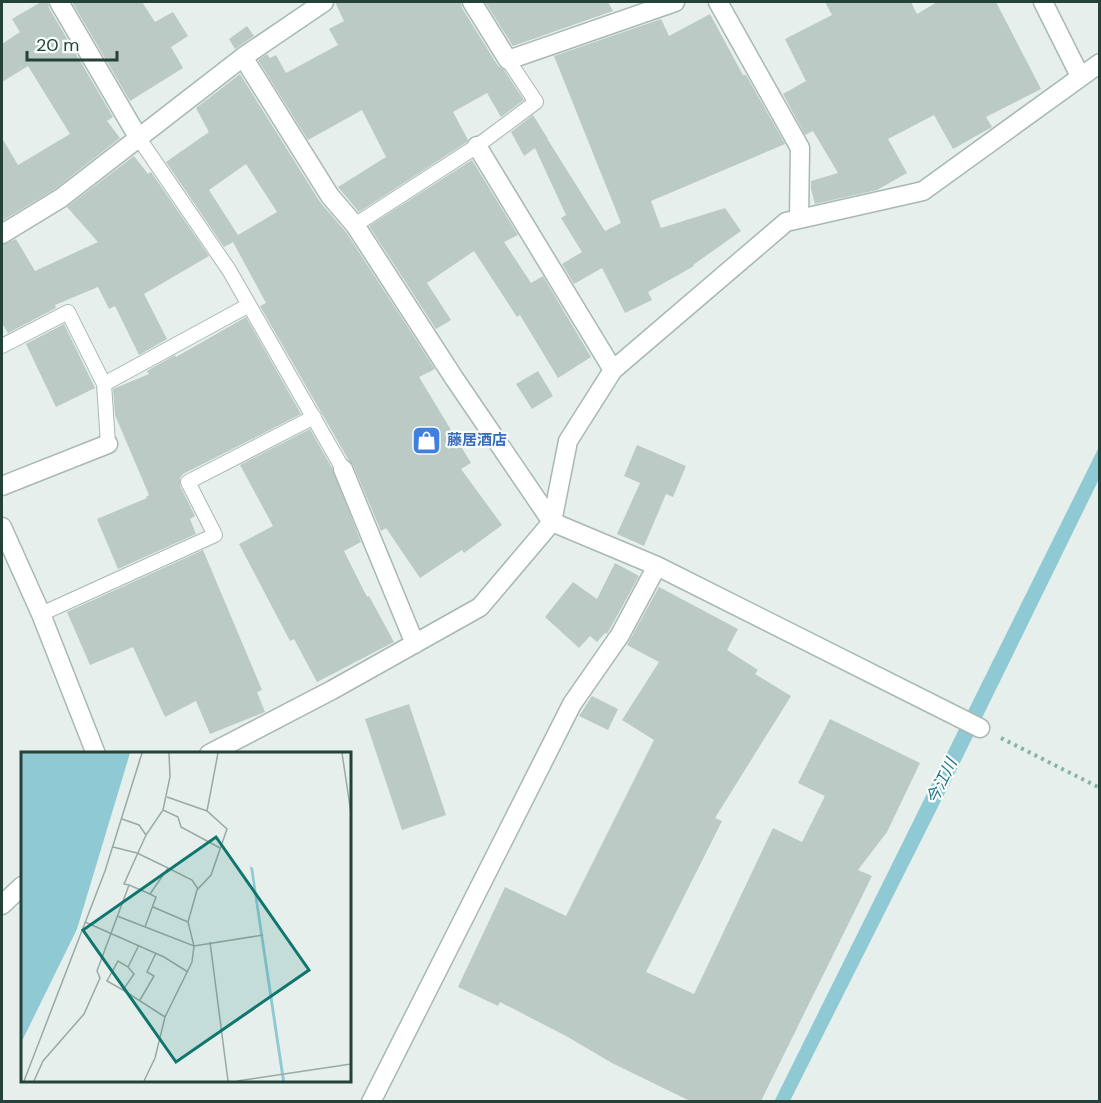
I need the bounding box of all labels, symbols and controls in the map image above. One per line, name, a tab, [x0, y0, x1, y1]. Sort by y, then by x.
scale bar	[27, 24, 117, 62]
text: 20 m	[36, 33, 79, 57]
shop icon: 藤居酒店	[410, 424, 442, 456]
place label: 藤居酒店	[447, 430, 507, 450]
inset map	[21, 752, 351, 1082]
water label: 今江川	[921, 753, 962, 807]

